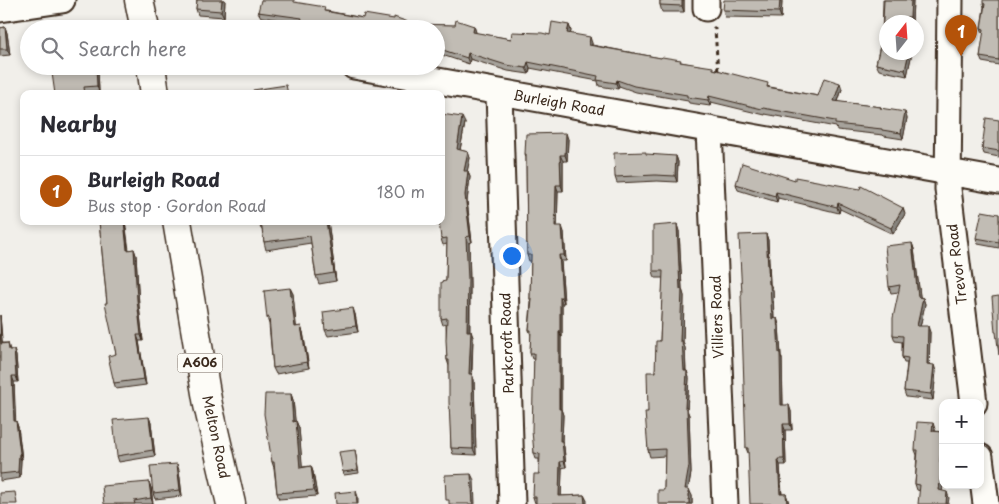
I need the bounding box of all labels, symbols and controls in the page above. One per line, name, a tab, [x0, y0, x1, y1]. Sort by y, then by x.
north arrow	[879, 15, 924, 60]
pin: 1	[945, 15, 977, 56]
search box	[20, 20, 445, 75]
icon: search	[38, 34, 66, 62]
text: Search here	[78, 34, 187, 62]
street label: Burleigh Road	[512, 84, 607, 121]
text: Nearby	[40, 107, 117, 139]
text: Burleigh Road	[87, 165, 220, 193]
text: 1	[52, 179, 60, 203]
text: 180 m	[377, 179, 425, 203]
text: Bus stop · Gordon Road	[87, 193, 266, 217]
street label: Trevor Road	[941, 222, 972, 306]
your location	[499, 243, 525, 269]
street label: Villiers Road	[705, 275, 728, 359]
street label: Parkcroft Road	[494, 292, 519, 394]
road number: A606	[178, 353, 222, 372]
street label: Melton Road	[197, 393, 236, 480]
map controls	[939, 399, 984, 489]
button: +	[939, 399, 984, 444]
button: −	[939, 444, 984, 489]

